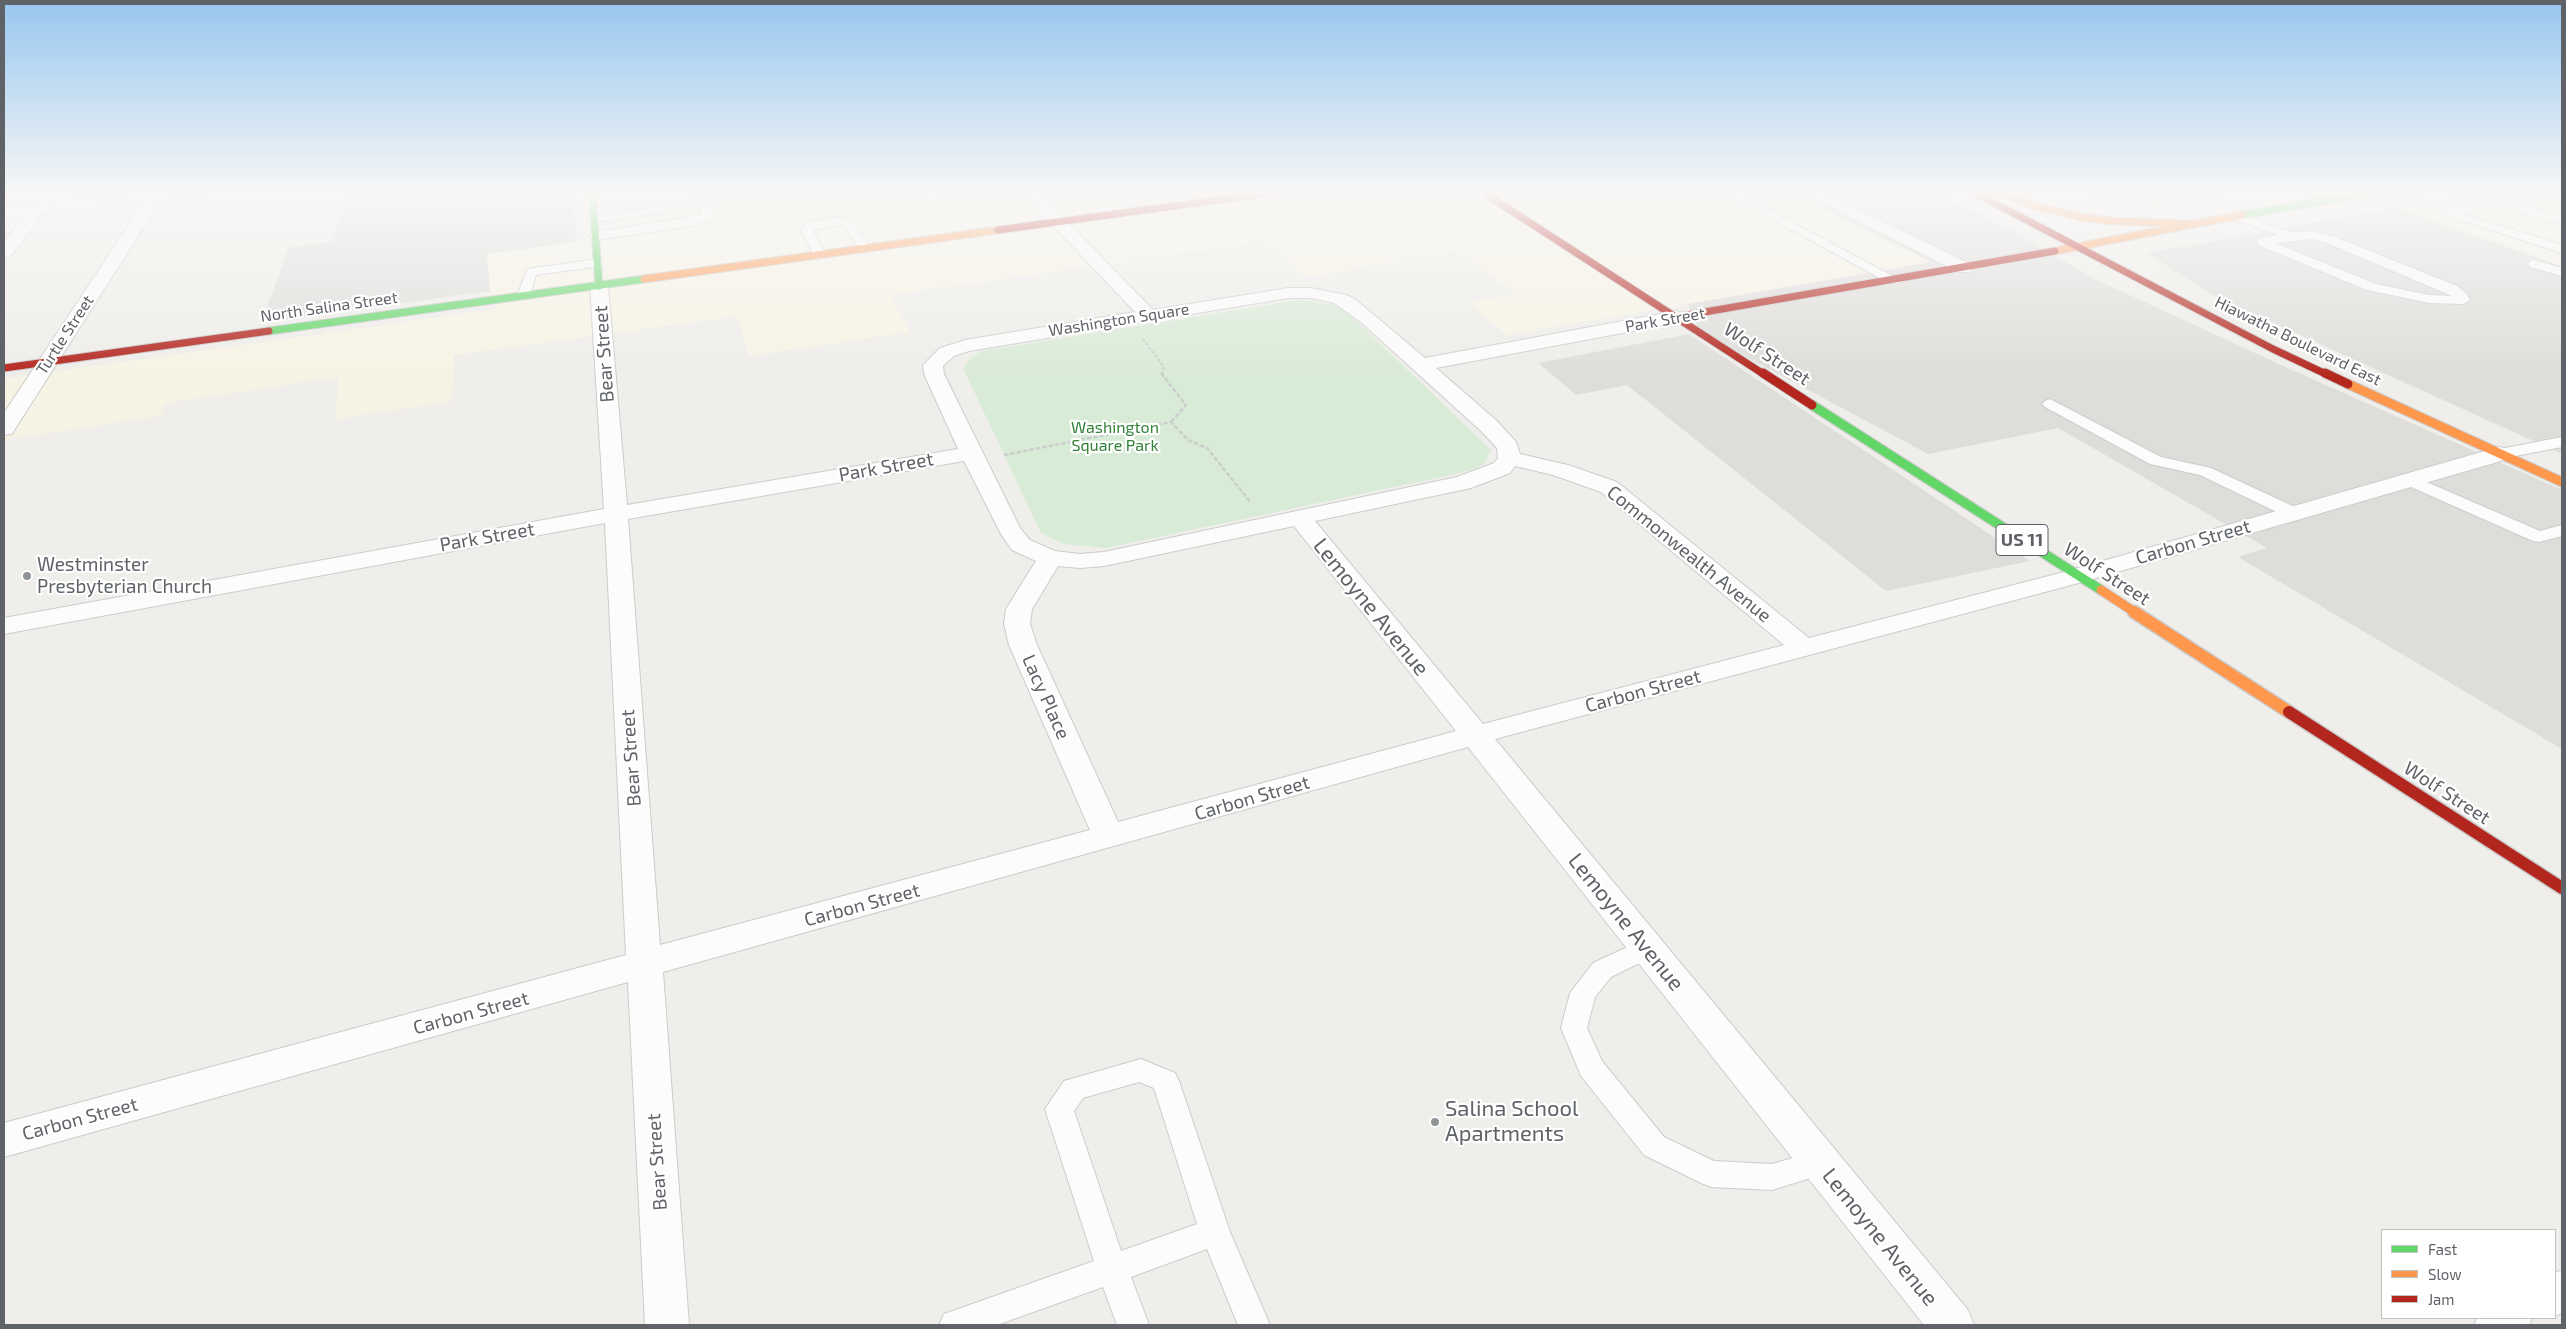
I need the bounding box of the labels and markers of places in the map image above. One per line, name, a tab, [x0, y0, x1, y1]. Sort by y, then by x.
place label: Westminster Presbyterian Church	[37, 554, 212, 598]
marker: Westminster Presbyterian Church	[21, 570, 33, 582]
place label: Salina School Apartments	[1445, 1096, 1579, 1148]
marker: Salina School Apartments	[1429, 1116, 1441, 1128]

